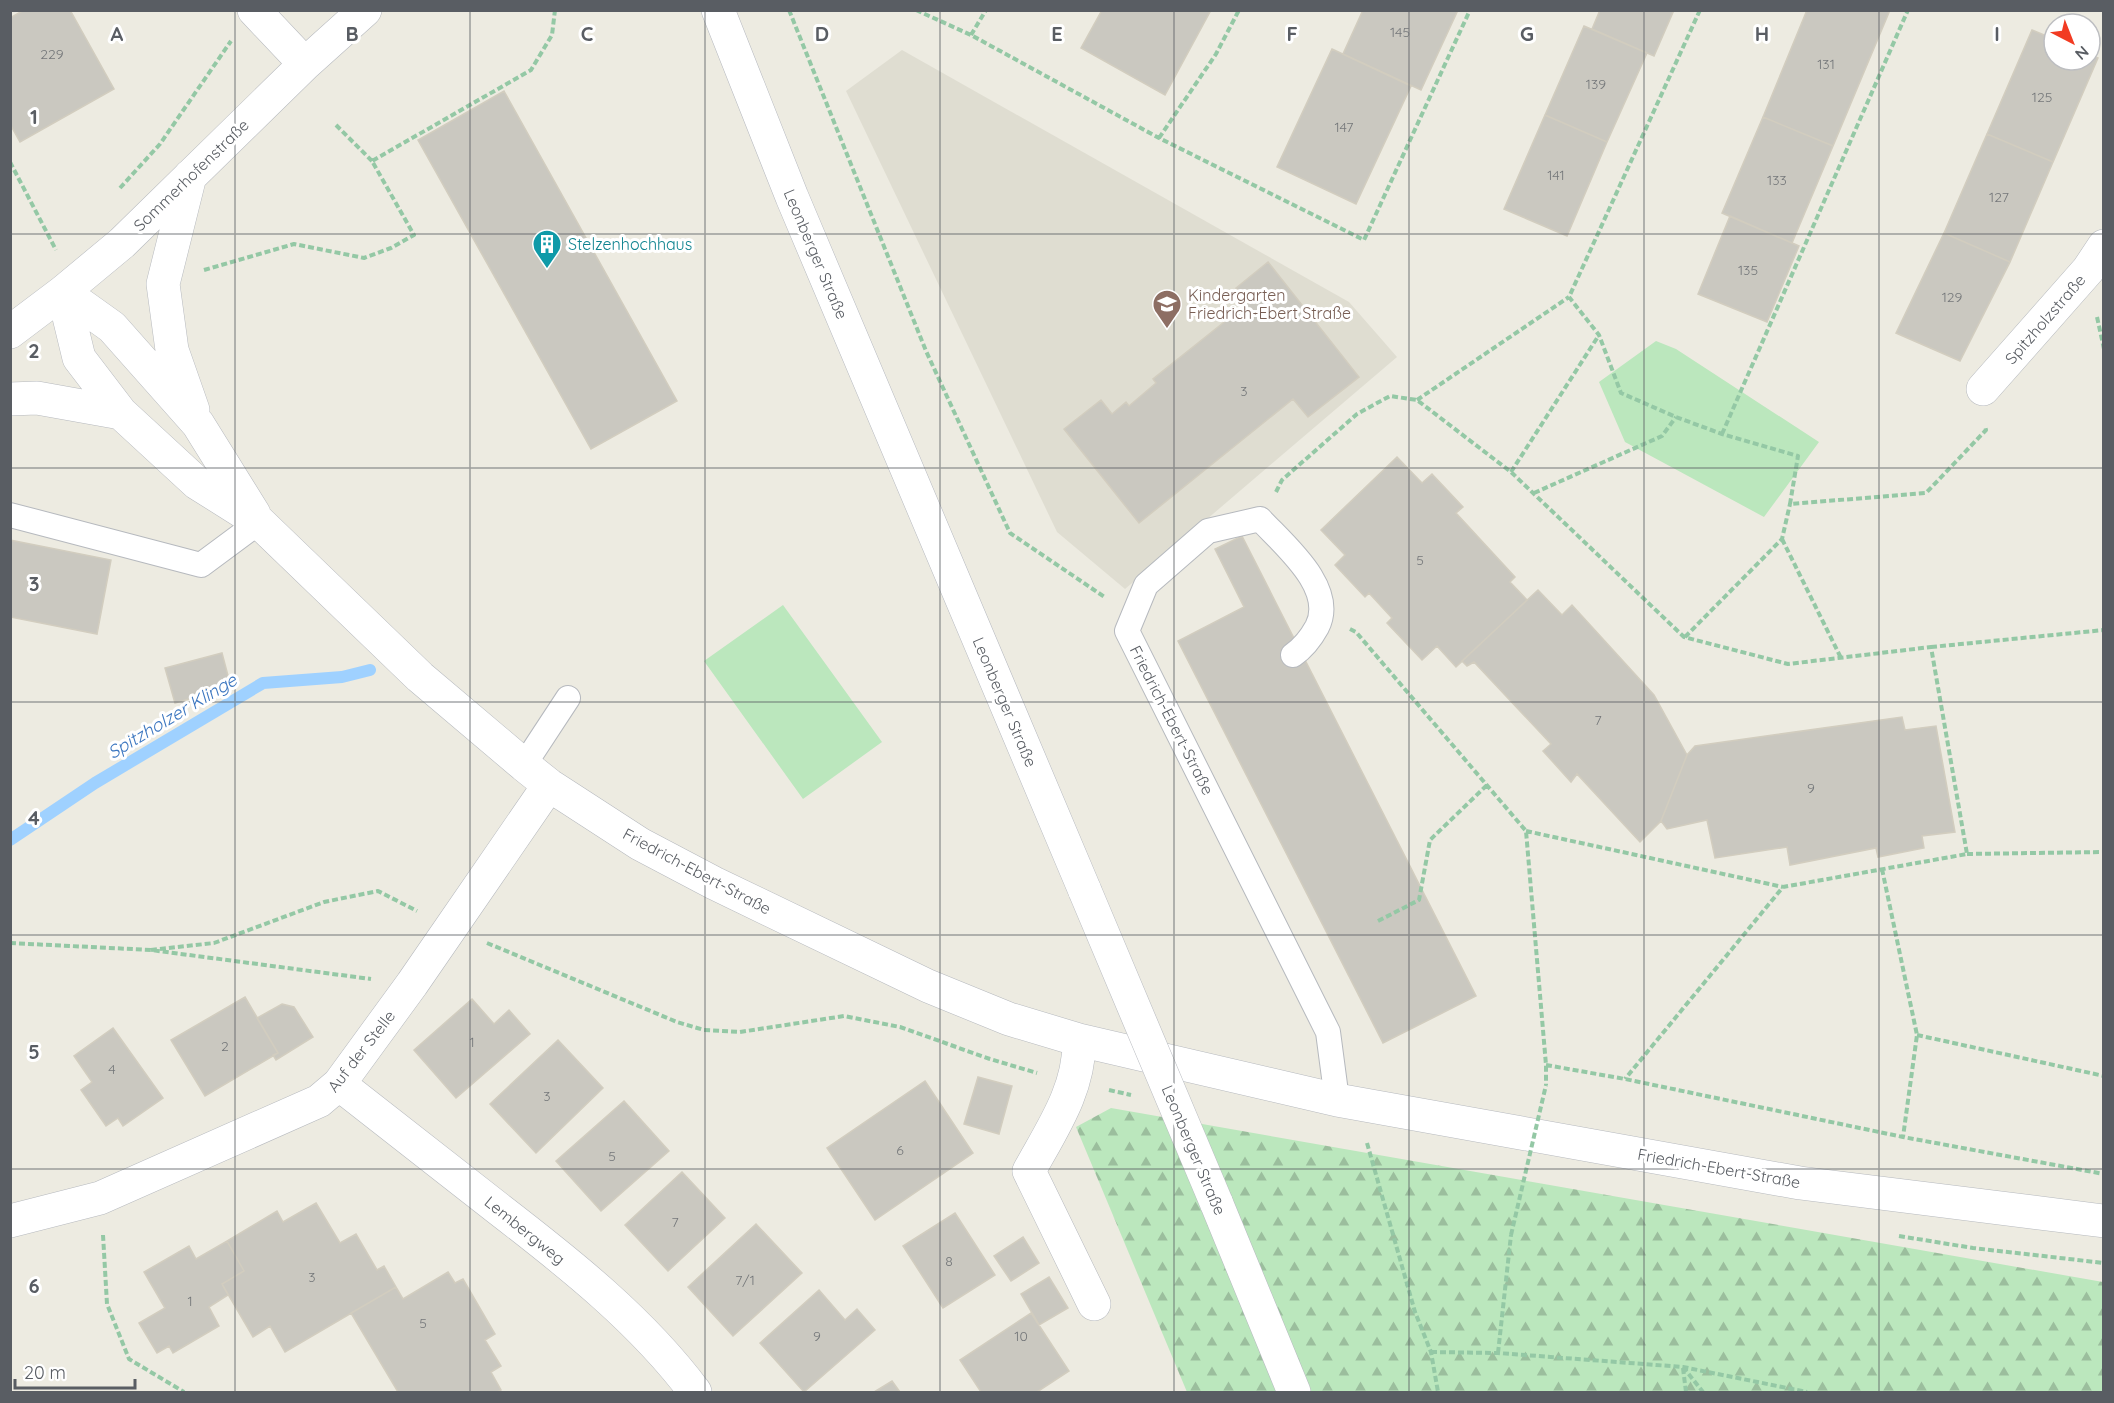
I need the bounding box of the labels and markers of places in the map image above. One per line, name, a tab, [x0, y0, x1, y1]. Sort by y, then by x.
building icon: Stelzenhochhaus	[531, 228, 563, 270]
place label: Stelzenhochhaus	[568, 234, 692, 254]
place label: Kindergarten Friedrich-Ebert Straße	[1188, 285, 1351, 323]
school or university icon: Kindergarten Friedrich-Ebert Straße	[1151, 288, 1183, 330]

